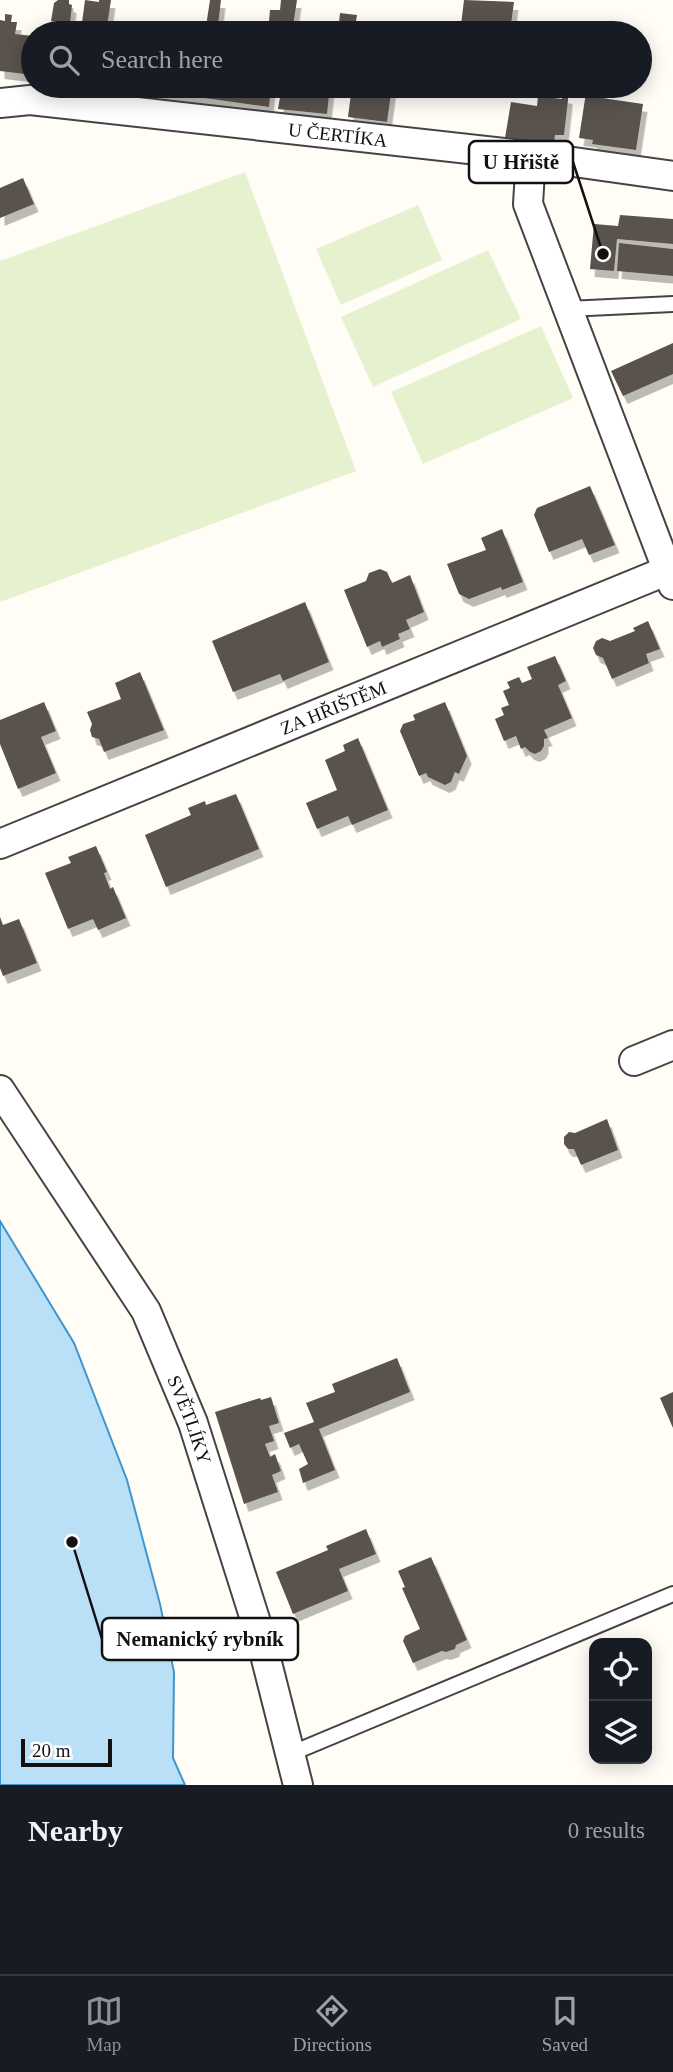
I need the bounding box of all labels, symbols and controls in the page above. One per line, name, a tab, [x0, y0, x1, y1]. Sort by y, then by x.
search box	[21, 21, 652, 98]
icon: search	[45, 41, 83, 79]
text: Search here	[101, 45, 223, 74]
street label: U ČERTÍKA	[287, 119, 389, 151]
callout: U Hřiště	[469, 141, 573, 183]
text: U Hřiště	[483, 150, 559, 174]
street label: ZA HŘIŠTĚM	[277, 677, 389, 739]
street label: SVĚTLÍKY	[163, 1372, 215, 1467]
callout: Nemanický rybník	[102, 1618, 298, 1660]
text: Nemanický rybník	[116, 1627, 284, 1651]
map controls	[589, 1638, 652, 1764]
button: locate	[589, 1638, 652, 1701]
button: layers	[589, 1701, 652, 1764]
scale bar	[21, 1736, 112, 1768]
text: 20 m	[32, 1740, 71, 1761]
text: Nearby	[28, 1814, 123, 1847]
text: 0 results	[568, 1818, 645, 1843]
tab: Map	[85, 1992, 123, 2056]
tab: Directions	[293, 1992, 372, 2056]
tab: Saved	[542, 1992, 588, 2056]

